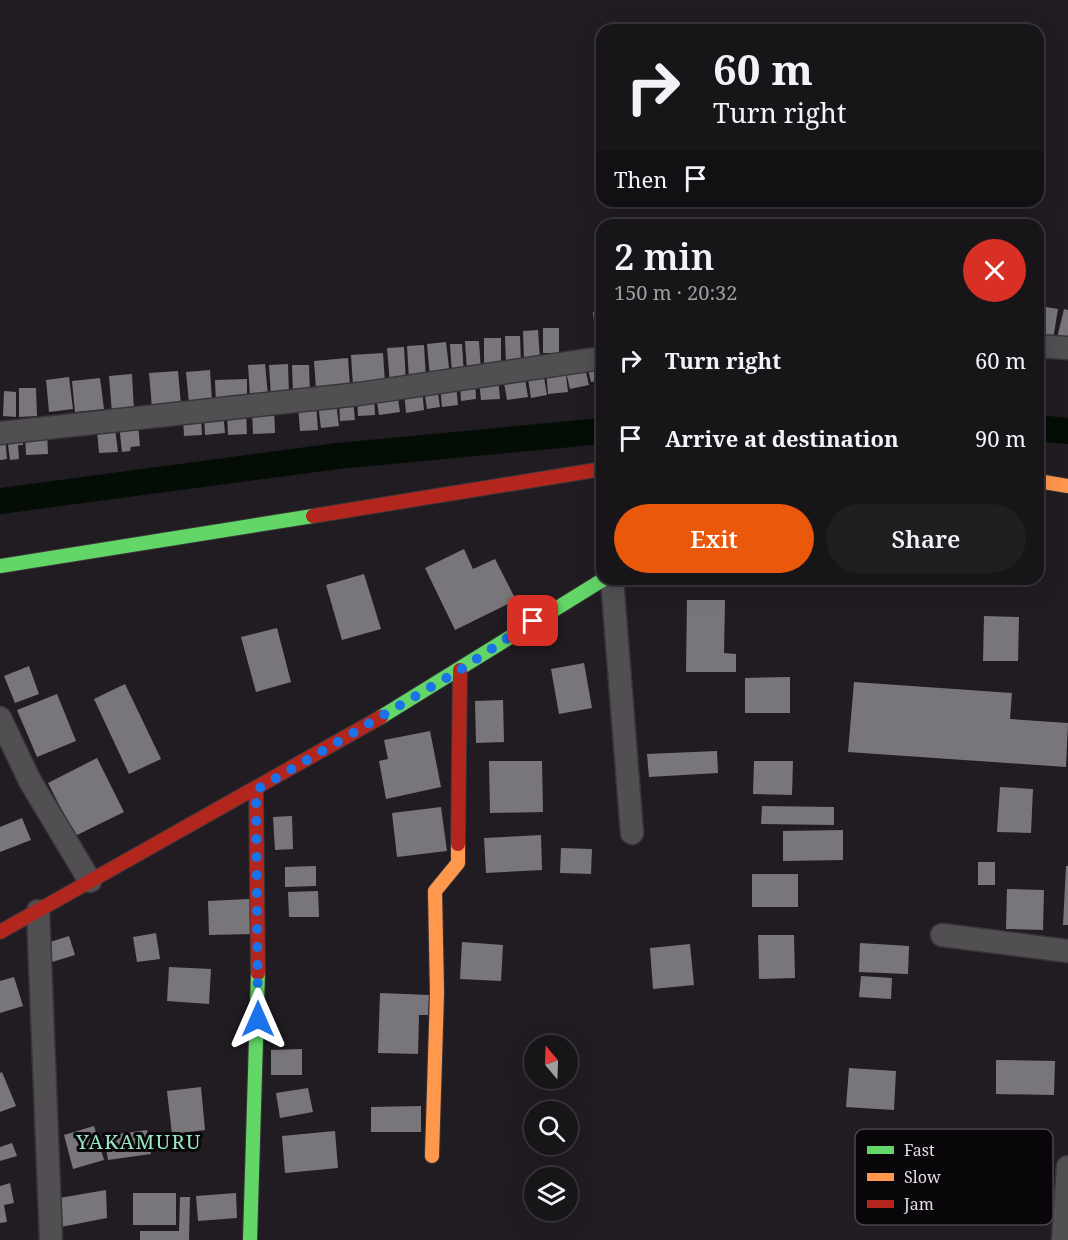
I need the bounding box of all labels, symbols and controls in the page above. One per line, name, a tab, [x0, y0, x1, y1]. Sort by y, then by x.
text: 60 m	[713, 40, 813, 97]
icon: right	[614, 48, 692, 126]
text: Turn right	[713, 94, 846, 131]
icon: arrive	[679, 162, 712, 195]
text: Then	[614, 164, 667, 194]
text: 2 min	[614, 232, 715, 281]
button: close	[963, 239, 1026, 302]
text: 150 m · 20:32	[614, 279, 737, 306]
icon: right	[614, 344, 647, 377]
text: Turn right	[665, 345, 781, 375]
text: 60 m	[975, 345, 1026, 375]
icon: arrive	[614, 422, 647, 455]
text: Arrive at destination	[665, 423, 899, 453]
text: 90 m	[975, 423, 1026, 453]
button: Exit	[614, 504, 814, 573]
button: Share	[826, 504, 1026, 573]
pin	[507, 595, 558, 646]
icon: arrive	[516, 604, 549, 637]
position arrow	[226, 987, 290, 1051]
north arrow	[524, 1035, 578, 1089]
map controls	[524, 1035, 578, 1221]
button: search	[524, 1101, 578, 1155]
district label: YAKAMURU	[75, 1128, 202, 1155]
legend	[855, 1129, 1053, 1225]
text: Fast	[904, 1139, 935, 1161]
text: Slow	[904, 1166, 941, 1188]
button: layers	[524, 1167, 578, 1221]
text: Jam	[903, 1193, 934, 1215]

